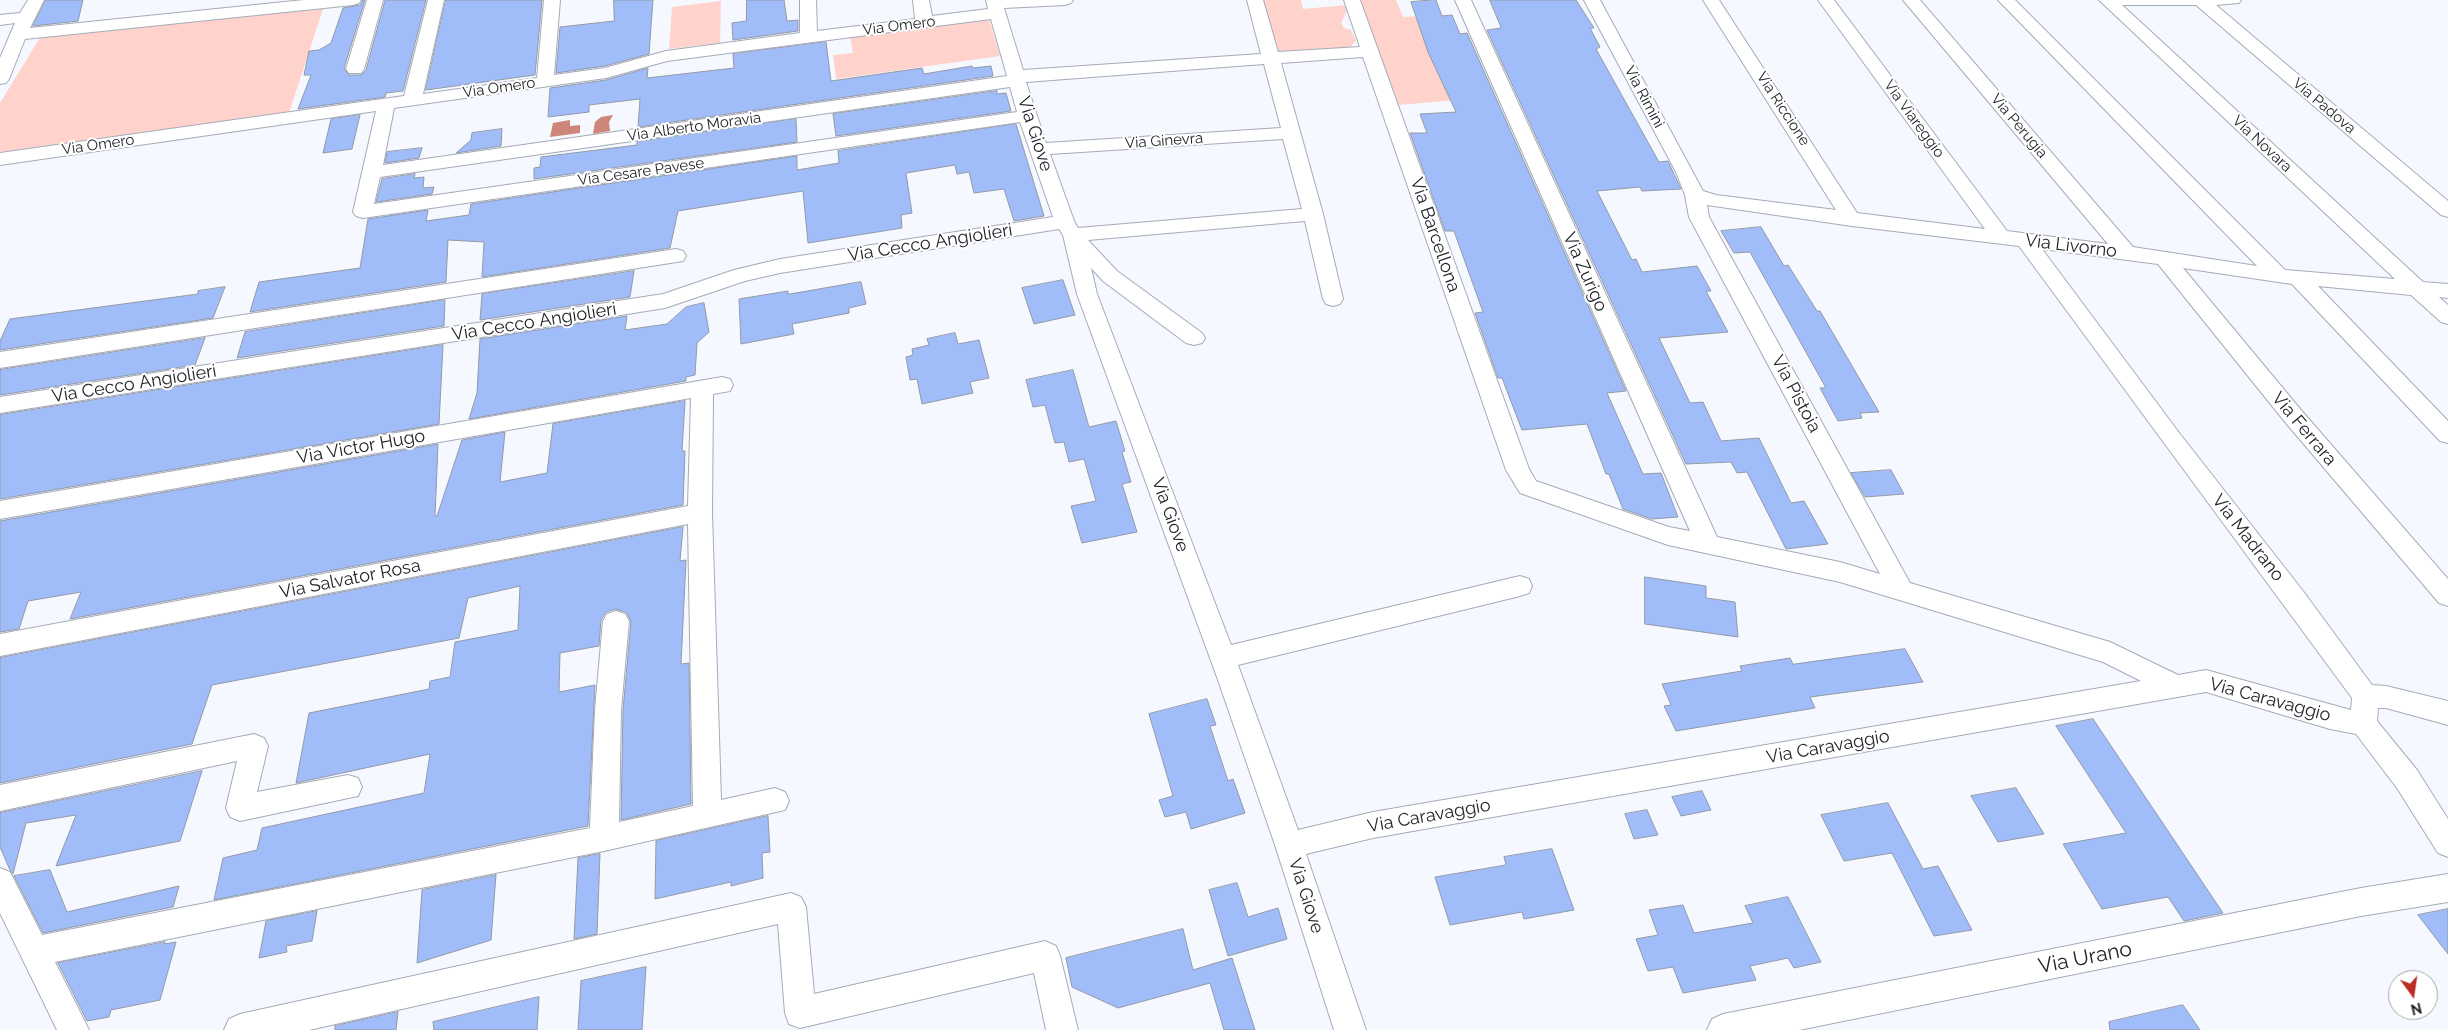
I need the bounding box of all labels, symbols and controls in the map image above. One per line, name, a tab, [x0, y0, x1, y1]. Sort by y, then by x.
street label: Via Omero	[862, 13, 936, 39]
street label: Via Rimini	[1620, 63, 1668, 131]
street label: Via Riccione	[1752, 69, 1814, 149]
street label: Via Omero	[462, 74, 536, 102]
street label: Via Padova	[2289, 74, 2359, 138]
street label: Via Viareggio	[1880, 77, 1948, 161]
street label: Via Perugia	[1987, 90, 2051, 162]
street label: Via Giove	[1013, 94, 1057, 174]
street label: Via Alberto Moravia	[626, 109, 762, 145]
street label: Via Novara	[2228, 112, 2296, 176]
street label: Via Ginevra	[1124, 129, 1204, 153]
street label: Via Omero	[61, 131, 135, 159]
street label: Via Cesare Pavese	[577, 154, 705, 190]
street label: Via Barcellona	[1405, 175, 1465, 295]
street label: Via Cecco Angiolieri	[846, 219, 1014, 267]
street label: Via Zurigo	[1558, 229, 1612, 315]
street label: Via Livorno	[2024, 230, 2118, 262]
street label: Via Cecco Angiolieri	[450, 298, 618, 346]
street label: Via Pistoia	[1767, 352, 1825, 436]
street label: Via Cecco Angiolieri	[50, 360, 218, 408]
street label: Via Ferrara	[2267, 388, 2341, 470]
street label: Via Victor Hugo	[295, 425, 427, 469]
street label: Via Giove	[1147, 475, 1193, 555]
street label: Via Madrano	[2207, 490, 2289, 586]
street label: Via Salvator Rosa	[278, 555, 422, 603]
street label: Via Caravaggio	[2207, 673, 2333, 727]
street label: Via Caravaggio	[1765, 726, 1891, 768]
street label: Via Caravaggio	[1366, 795, 1492, 837]
street label: Via Giove	[1284, 856, 1328, 936]
street label: Via Urano	[2036, 937, 2134, 979]
north arrow	[2388, 970, 2438, 1020]
text: N	[2409, 1000, 2424, 1018]

